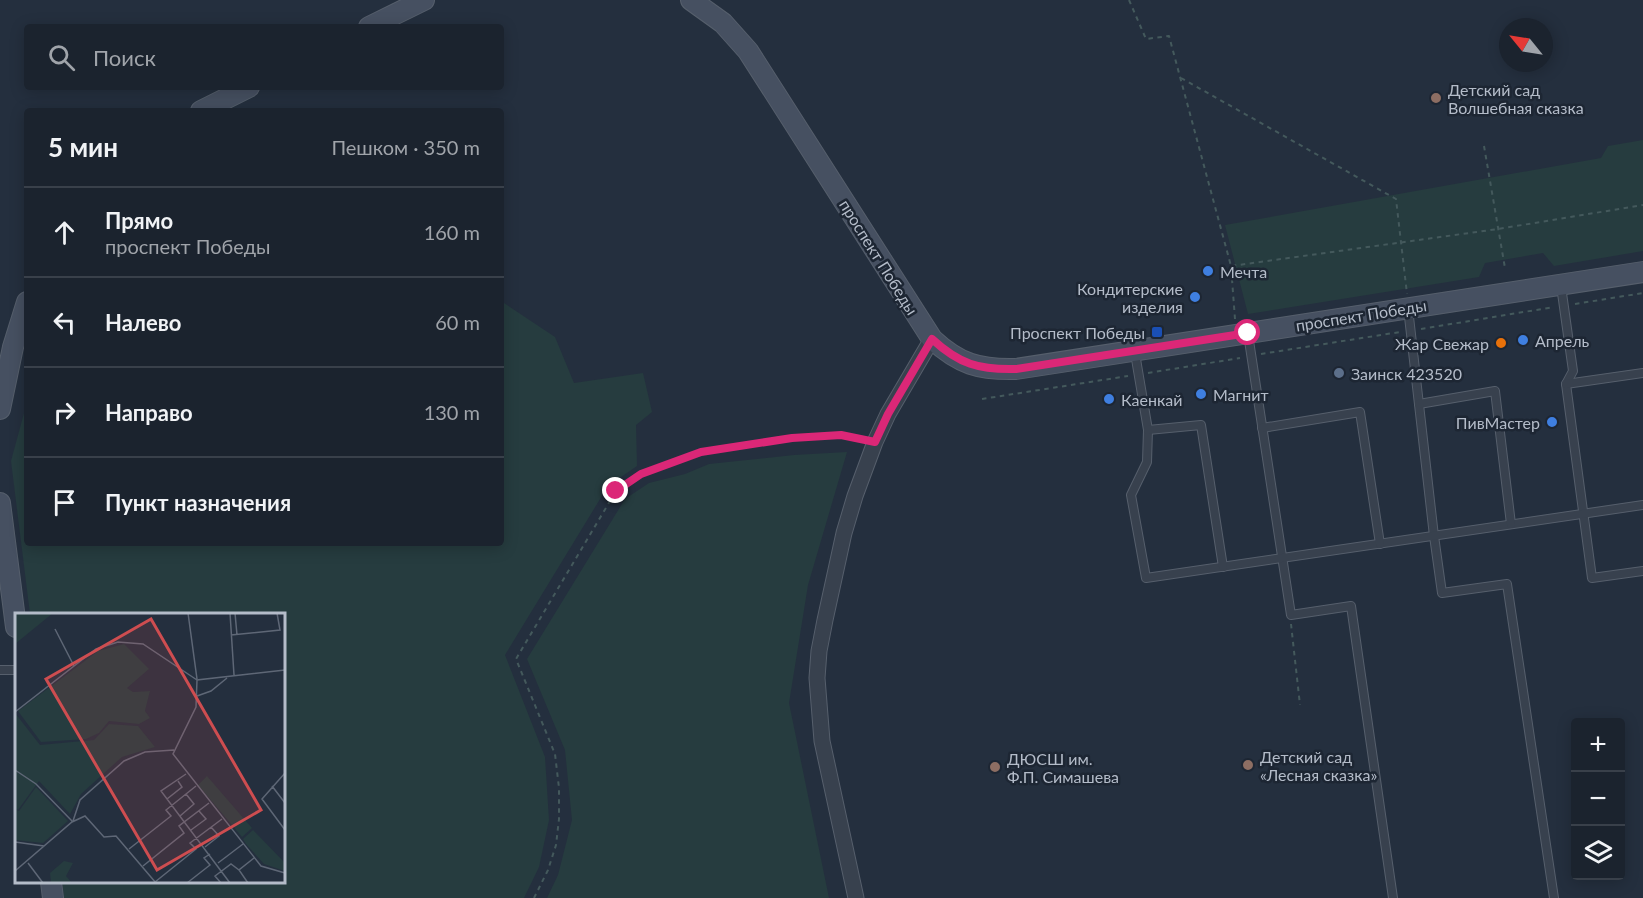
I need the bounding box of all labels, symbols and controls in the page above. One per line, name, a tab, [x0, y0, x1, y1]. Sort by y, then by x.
north arrow	[1499, 18, 1553, 72]
search box	[24, 24, 504, 90]
icon: search	[45, 41, 78, 74]
text: Поиск	[93, 44, 156, 71]
place label: Детский сад Волшебная сказка	[1448, 80, 1584, 117]
marker: Детский сад Волшебная сказка	[1429, 91, 1443, 105]
text: 5 мин	[48, 131, 118, 163]
text: Пешком · 350 m	[331, 135, 480, 159]
street label: проспект Победы	[836, 196, 922, 318]
text: Прямо	[105, 207, 173, 234]
icon: ahead	[48, 216, 81, 249]
text: 160 m	[424, 220, 480, 244]
text: проспект Победы	[105, 234, 270, 258]
place label: Мечта	[1220, 262, 1267, 281]
marker: Мечта	[1201, 264, 1215, 278]
place label: Кондитерские изделия	[1077, 279, 1183, 316]
marker: Кондитерские изделия	[1188, 290, 1202, 304]
street label: проспект Победы	[1294, 295, 1428, 335]
icon: left	[48, 306, 81, 339]
text: Налево	[105, 309, 181, 336]
text: 60 m	[435, 310, 480, 334]
route start	[1234, 319, 1260, 345]
place label: Проспект Победы	[1010, 323, 1145, 342]
marker: Проспект Победы	[1150, 325, 1164, 339]
place label: Апрель	[1535, 331, 1590, 350]
marker: Апрель	[1516, 333, 1530, 347]
place label: Жар Свежар	[1395, 334, 1489, 353]
marker: Жар Свежар	[1494, 336, 1508, 350]
place label: Заинск 423520	[1351, 364, 1462, 383]
marker: Заинск 423520	[1332, 366, 1346, 380]
place label: Магнит	[1213, 385, 1269, 404]
marker: Магнит	[1194, 387, 1208, 401]
place label: Каенкай	[1121, 390, 1182, 409]
marker: Каенкай	[1102, 392, 1116, 406]
icon: right	[48, 396, 81, 429]
text: Направо	[105, 399, 193, 426]
text: 130 m	[424, 400, 480, 424]
place label: ПивМастер	[1456, 413, 1540, 432]
marker: ПивМастер	[1545, 415, 1559, 429]
route end	[602, 477, 628, 503]
icon: arrive	[48, 486, 81, 519]
text: Пункт назначения	[105, 489, 291, 516]
inset map	[15, 613, 285, 883]
map controls	[1571, 718, 1625, 880]
button: +	[1571, 718, 1625, 772]
place label: Детский сад «Лесная сказка»	[1260, 747, 1377, 784]
place label: ДЮСШ им. Ф.П. Симашева	[1007, 749, 1119, 786]
marker: Детский сад «Лесная сказка»	[1241, 758, 1255, 772]
marker: ДЮСШ им. Ф.П. Симашева	[988, 760, 1002, 774]
button: −	[1571, 772, 1625, 826]
button: layers	[1571, 826, 1625, 880]

